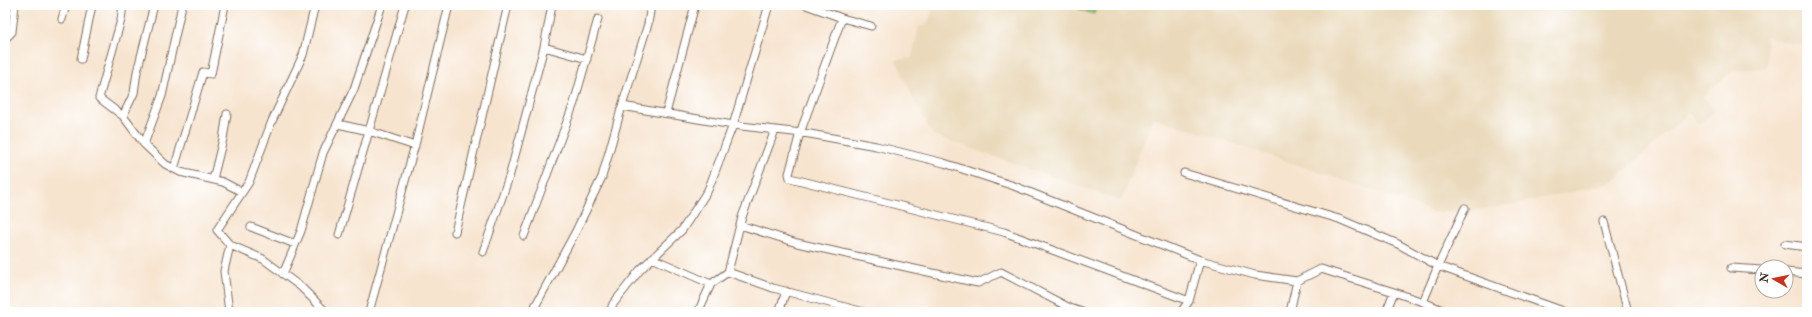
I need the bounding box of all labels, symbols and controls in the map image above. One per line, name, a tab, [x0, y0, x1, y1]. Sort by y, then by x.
north arrow	[1754, 259, 1794, 299]
text: N	[1757, 271, 1772, 284]

